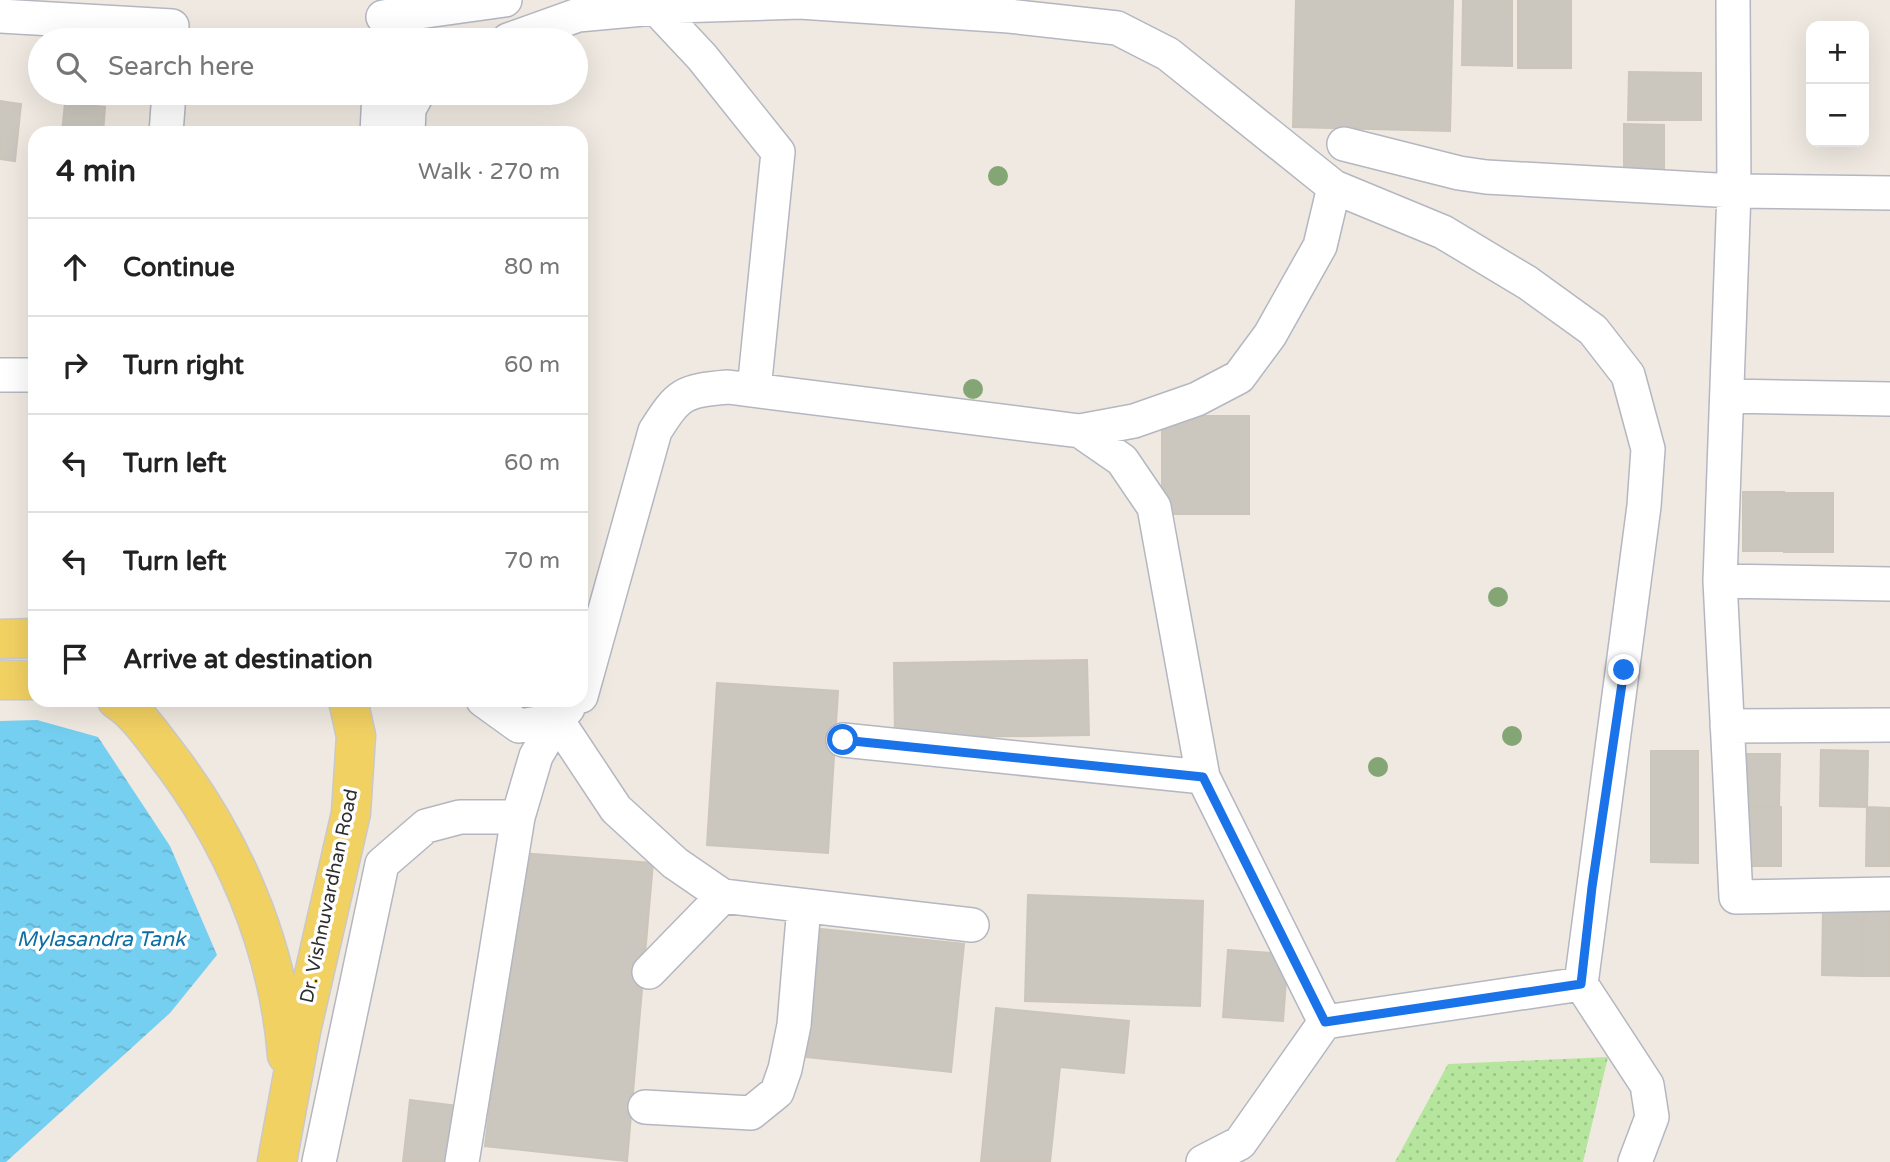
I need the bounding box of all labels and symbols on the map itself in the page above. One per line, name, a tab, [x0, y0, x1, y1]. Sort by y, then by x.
route end	[1608, 654, 1639, 685]
route start	[827, 724, 858, 755]
street label: Dr. Vishnuvardhan Road	[296, 787, 362, 1005]
water label: Mylasandra Tank	[17, 927, 187, 952]

